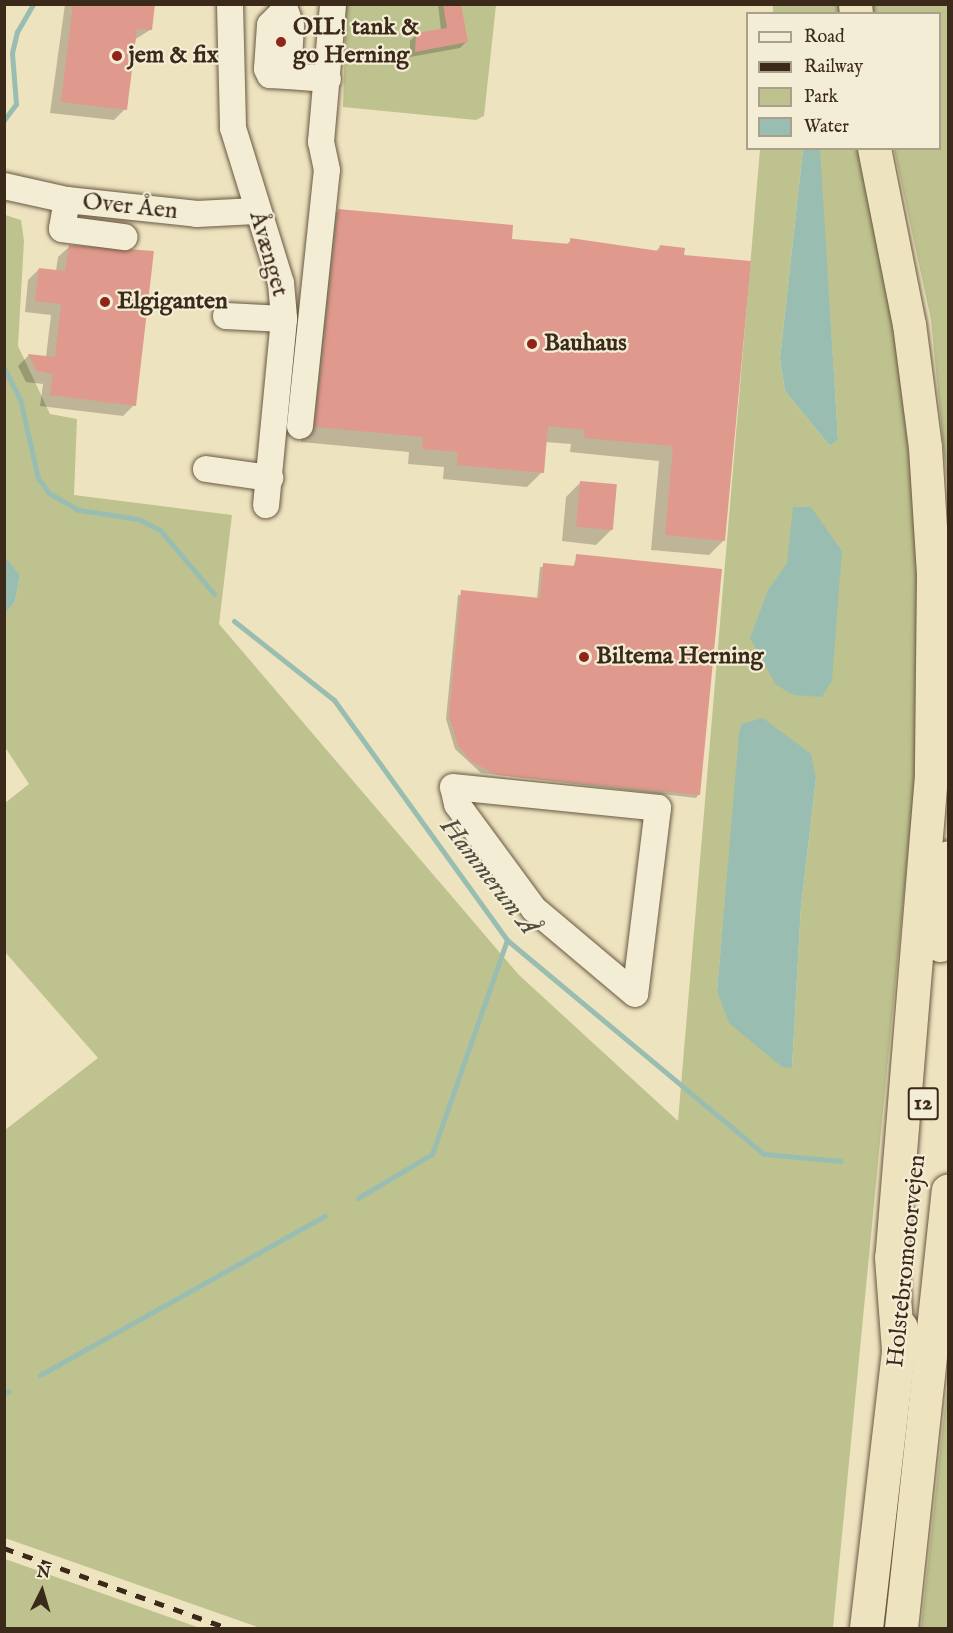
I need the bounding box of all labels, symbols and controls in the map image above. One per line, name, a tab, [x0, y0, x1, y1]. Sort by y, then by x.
legend	[746, 12, 941, 150]
place label: OIL! tank & go Herning	[293, 14, 419, 70]
text: Road	[804, 26, 845, 49]
marker: OIL! tank & go Herning	[274, 35, 288, 49]
place label: jem & fix	[129, 42, 218, 70]
marker: jem & fix	[110, 49, 124, 63]
text: Railway	[804, 56, 863, 79]
text: Park	[804, 86, 838, 109]
text: Water	[804, 116, 849, 139]
street label: Over Åen	[81, 188, 179, 226]
street label: Åvænget	[242, 208, 294, 300]
place label: Elgiganten	[117, 288, 228, 316]
marker: Elgiganten	[98, 295, 112, 309]
place label: Bauhaus	[544, 330, 627, 358]
marker: Bauhaus	[525, 337, 539, 351]
place label: Biltema Herning	[596, 643, 763, 671]
marker: Biltema Herning	[577, 650, 591, 664]
water label: Hammerum Å	[433, 812, 545, 942]
road number: 12	[906, 1085, 940, 1123]
street label: Holstebromotorvejen	[881, 1153, 933, 1369]
north arrow	[12, 1561, 72, 1621]
text: N	[36, 1563, 51, 1584]

